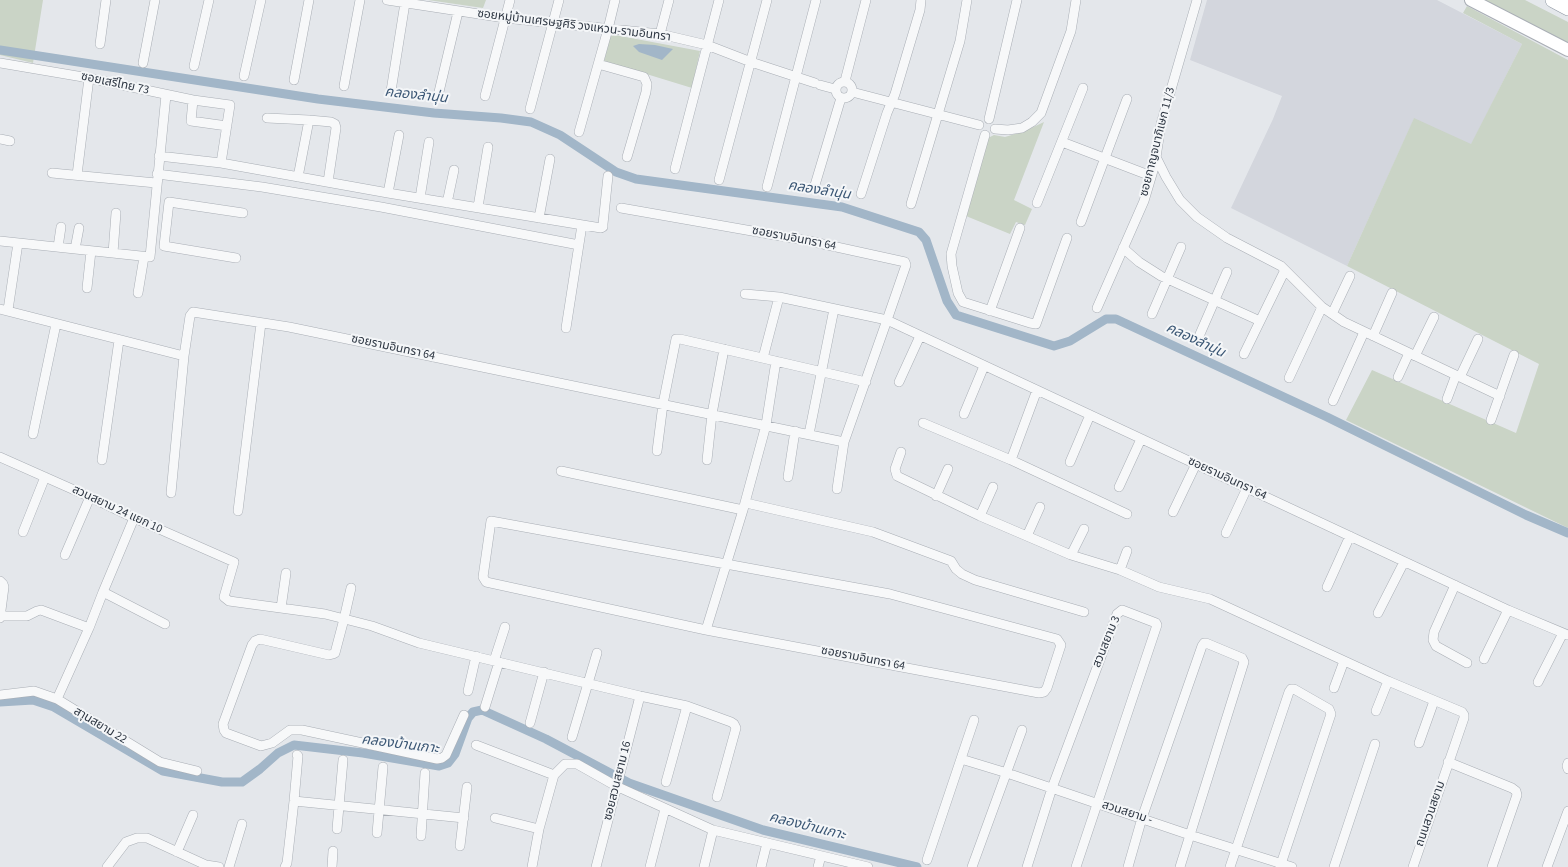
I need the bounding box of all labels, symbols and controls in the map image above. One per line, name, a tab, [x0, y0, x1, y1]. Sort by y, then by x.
street label: ซอยหมู่บ้านเศรษฐศิริ วงแหวน-รามอินทรา	[476, 7, 672, 45]
street label: ซอยเสรีไทย 73	[80, 70, 150, 98]
water label: คลองลำนุ่น	[384, 84, 448, 108]
street label: ซอยกาญจนาภิเษก 11/3	[1137, 86, 1179, 198]
water label: คลองลำนุ่น	[787, 178, 851, 204]
street label: ซอยรามอินทรา 64	[751, 224, 837, 254]
water label: คลองลำนุ่น	[1163, 320, 1227, 362]
street label: ซอยรามอินทรา 64	[350, 332, 436, 364]
street label: ซอยรามอินทรา 64	[1185, 454, 1269, 504]
street label: สวนสยาม 24 แยก 10	[69, 483, 165, 537]
street label: สวนสยาม 3	[1090, 614, 1124, 670]
street label: ซอยรามอินทรา 64	[820, 644, 906, 674]
street label: สาุนสยาม 22	[71, 704, 129, 748]
water label: คลองบ้านเกาะ	[360, 732, 440, 758]
street label: ซอยสวนสยาม 16	[601, 740, 635, 822]
street label: ถนนสวนสยาม	[1413, 779, 1449, 849]
street label: สวนสยาม -	[1100, 798, 1154, 828]
water label: คลองบ้านเกาะ	[767, 809, 847, 845]

